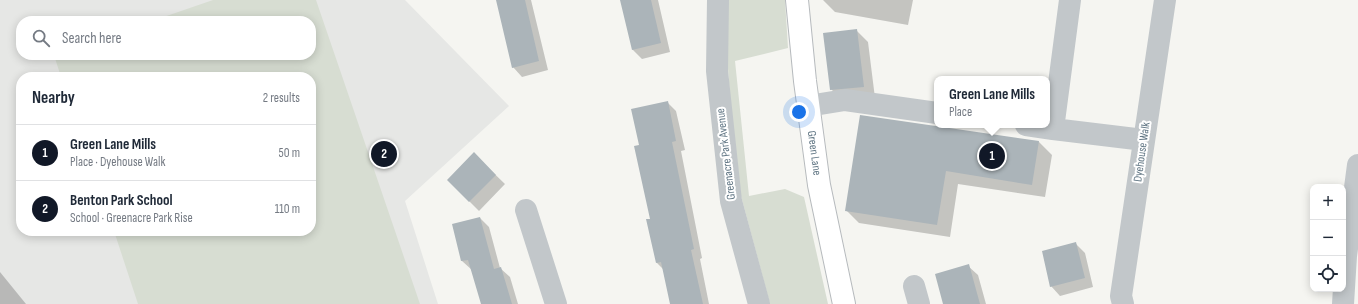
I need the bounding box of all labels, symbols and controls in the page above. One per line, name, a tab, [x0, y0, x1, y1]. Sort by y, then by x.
search box	[16, 16, 316, 60]
icon: search	[30, 27, 52, 49]
text: Search here	[62, 29, 122, 48]
popup	[934, 76, 1050, 128]
text: Green Lane Mills	[949, 85, 1035, 104]
text: Nearby	[32, 88, 75, 108]
text: 2 results	[263, 90, 300, 106]
your location	[789, 102, 809, 122]
text: Place	[949, 104, 972, 120]
street label: Greenacre Park Avenue	[713, 107, 739, 201]
street label: Dyehouse Walk	[1130, 121, 1154, 183]
street label: Green Lane	[804, 130, 825, 176]
text: Green Lane Mills	[70, 135, 156, 154]
pin: 2	[371, 139, 397, 169]
pin: 1	[979, 141, 1005, 171]
text: 1	[42, 145, 48, 161]
text: 50 m	[279, 145, 300, 161]
text: Place · Dyehouse Walk	[70, 154, 165, 170]
map controls	[1310, 184, 1346, 292]
button: +	[1310, 184, 1346, 220]
text: Benton Park School	[70, 191, 173, 210]
text: 2	[42, 201, 48, 217]
text: 110 m	[275, 201, 300, 217]
text: School · Greenacre Park Rise	[70, 210, 193, 226]
button: −	[1310, 220, 1346, 256]
button: locate	[1310, 256, 1346, 292]

